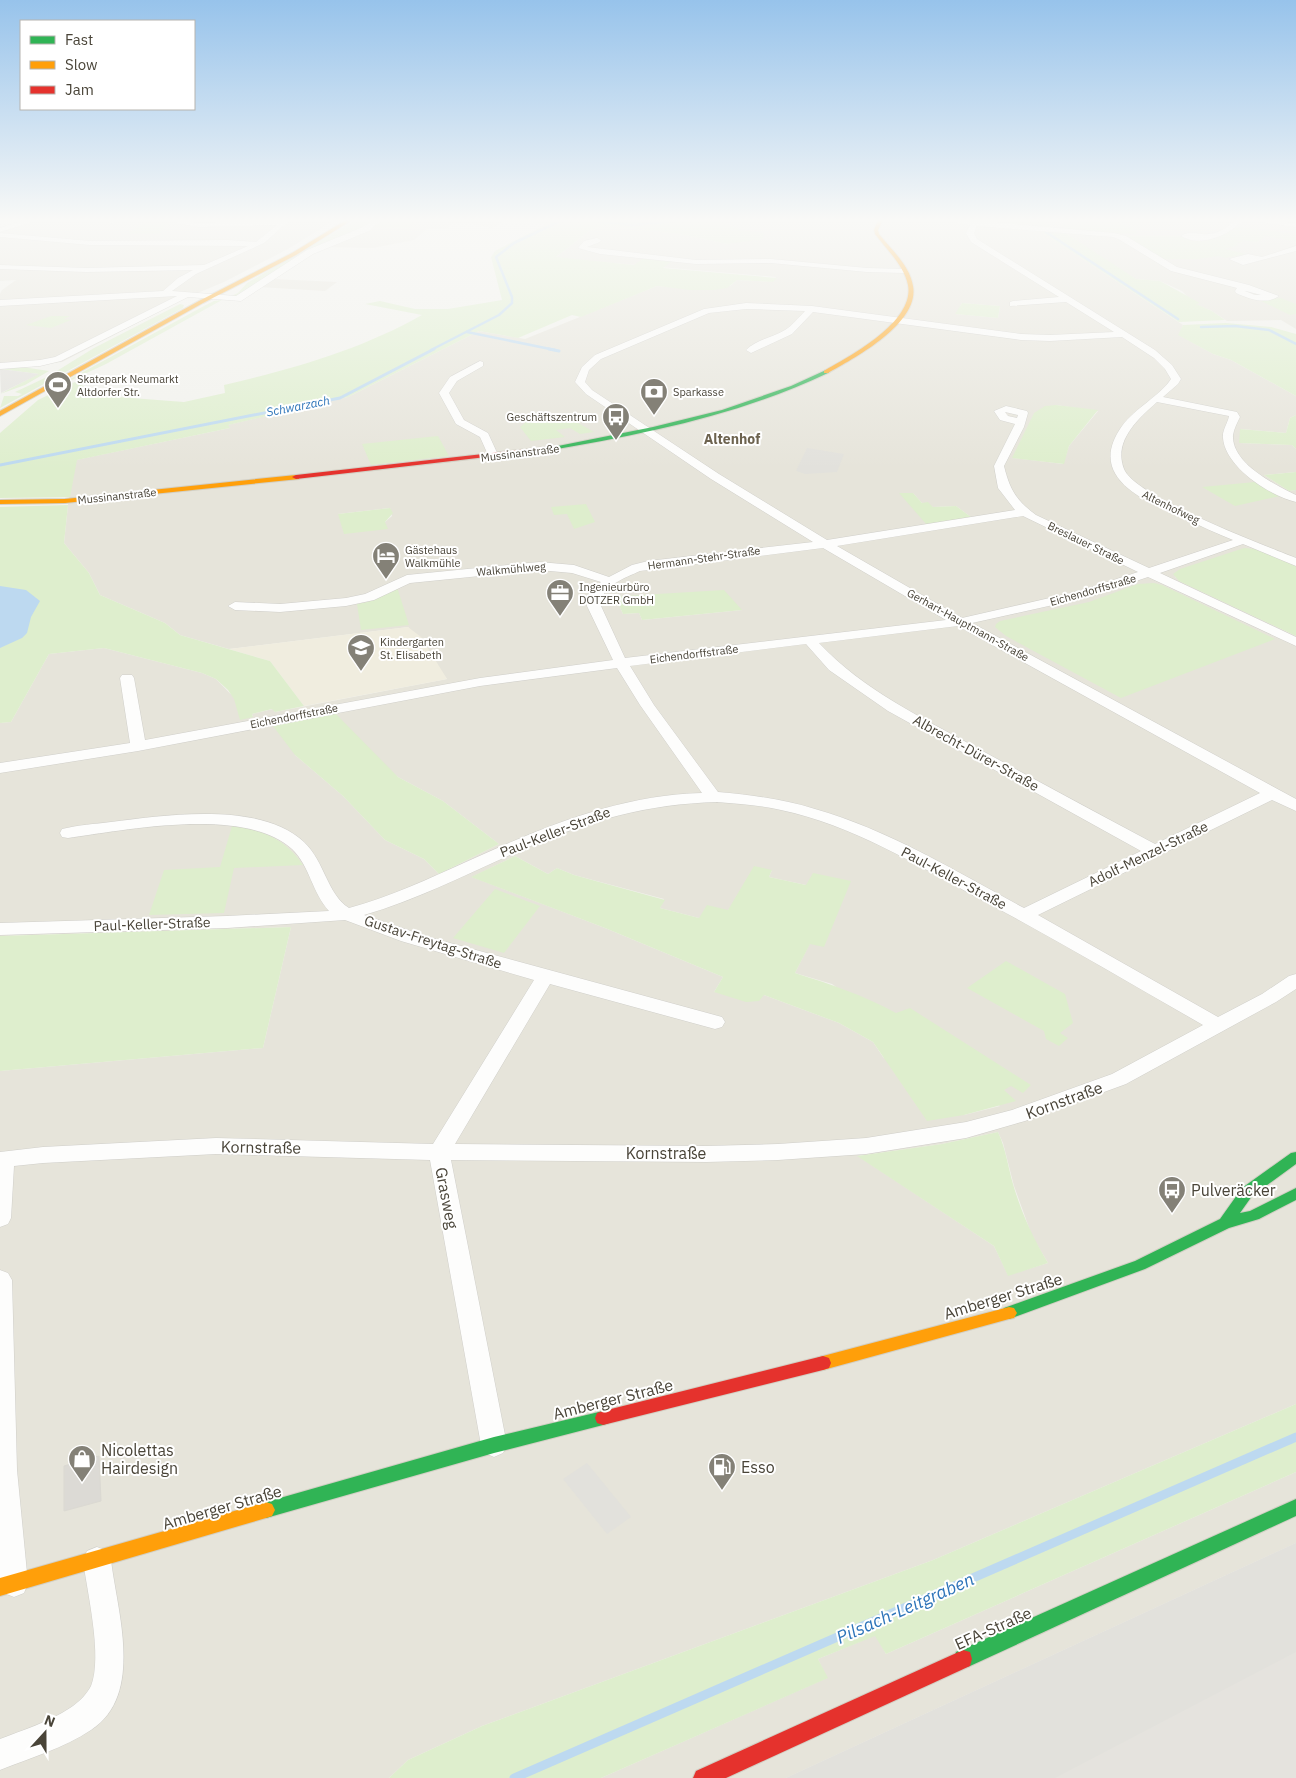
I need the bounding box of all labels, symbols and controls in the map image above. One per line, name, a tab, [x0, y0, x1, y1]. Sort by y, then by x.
legend	[20, 20, 195, 110]
text: Fast	[65, 30, 93, 49]
text: Slow	[65, 55, 98, 74]
text: Jam	[65, 80, 94, 99]
sports icon: Skatepark Neumarkt Altdorfer Str.	[43, 370, 73, 409]
place label: Skatepark Neumarkt Altdorfer Str.	[77, 372, 179, 399]
bank icon: Sparkasse	[639, 377, 669, 416]
place label: Sparkasse	[673, 385, 724, 399]
water label: Schwarzach	[265, 392, 331, 420]
bus stop icon: Geschäftszentrum	[601, 402, 631, 441]
place label: Geschäftszentrum	[507, 410, 597, 424]
district label: Altenhof	[704, 430, 760, 448]
street label: Mussinanstraße	[480, 441, 560, 465]
street label: Mussinanstraße	[77, 485, 157, 507]
street label: Altenhofweg	[1140, 487, 1202, 527]
street label: Breslauer Straße	[1045, 518, 1127, 568]
hotel icon: Gästehaus Walkmühle	[371, 541, 401, 580]
place label: Gästehaus Walkmühle	[405, 543, 460, 570]
street label: Hermann-Stehr-Straße	[647, 543, 761, 573]
street label: Walkmühlweg	[476, 559, 546, 579]
street label: Eichendorffstraße	[1048, 571, 1138, 609]
office icon: Ingenieurbüro DOTZER GmbH	[545, 578, 575, 617]
place label: Ingenieurbüro DOTZER GmbH	[579, 580, 654, 607]
street label: Gerhart-Hauptmann-Straße	[905, 586, 1031, 664]
school or university icon: Kindergarten St. Elisabeth	[346, 633, 376, 672]
place label: Kindergarten St. Elisabeth	[380, 635, 444, 662]
street label: Eichendorffstraße	[649, 642, 739, 666]
street label: Eichendorffstraße	[249, 701, 339, 731]
street label: Albrecht-Dürer-Straße	[910, 711, 1042, 795]
street label: Paul-Keller-Straße	[497, 803, 613, 861]
street label: Adolf-Menzel-Straße	[1085, 817, 1211, 891]
street label: Paul-Keller-Straße	[898, 843, 1010, 914]
street label: Gustav-Freytag-Straße	[362, 911, 504, 973]
street label: Paul-Keller-Straße	[93, 913, 211, 935]
street label: Kornstraße	[1023, 1077, 1105, 1123]
street label: Kornstraße	[221, 1136, 302, 1158]
street label: Kornstraße	[626, 1143, 706, 1163]
street label: Grasweg	[431, 1165, 463, 1231]
bus stop icon: Pulveräcker	[1157, 1175, 1187, 1214]
place label: Pulveräcker	[1191, 1180, 1276, 1200]
street label: Amberger Straße	[941, 1268, 1065, 1324]
street label: Amberger Straße	[551, 1374, 675, 1424]
place label: Nicolettas Hairdesign	[101, 1440, 178, 1478]
shop icon: Nicolettas Hairdesign	[67, 1444, 97, 1483]
fuel station icon: Esso	[707, 1452, 737, 1491]
place label: Esso	[741, 1457, 775, 1477]
street label: Amberger Straße	[160, 1480, 284, 1534]
water label: Pilsach-Leitgraben	[832, 1567, 978, 1649]
street label: EFA-Straße	[952, 1602, 1035, 1654]
north arrow	[20, 1708, 70, 1758]
text: N	[42, 1711, 58, 1731]

